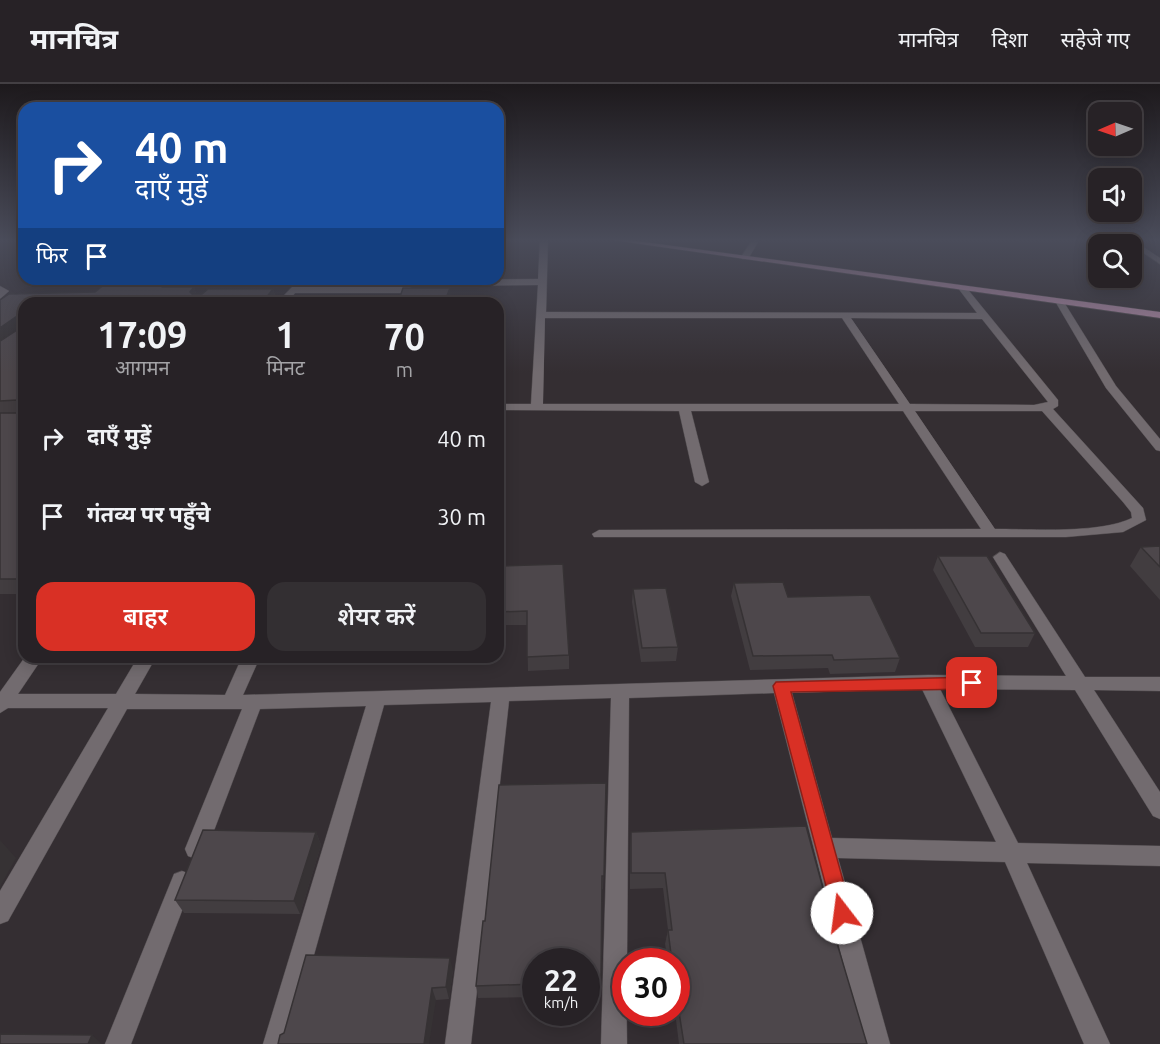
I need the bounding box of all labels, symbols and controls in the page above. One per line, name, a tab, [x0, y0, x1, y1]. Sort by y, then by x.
text: मानचित्र	[30, 23, 118, 54]
text: मानचित्र	[898, 27, 959, 51]
text: दिशा	[992, 27, 1028, 51]
text: सहेजे गए	[1061, 27, 1130, 51]
north arrow	[1088, 102, 1142, 156]
map controls	[1088, 102, 1142, 288]
text: 40 m	[135, 124, 229, 171]
icon: right	[36, 126, 114, 204]
button: sound	[1088, 168, 1142, 222]
text: दाएँ मुड़ें	[135, 173, 208, 203]
button: search	[1088, 234, 1142, 288]
icon: arrive	[80, 240, 113, 273]
text: फिर	[36, 242, 68, 267]
text: 17:09	[97, 314, 187, 355]
text: 1	[276, 314, 296, 355]
text: 70	[384, 316, 425, 357]
text: आगमन	[115, 356, 170, 379]
text: मिनट	[267, 356, 305, 379]
text: m	[396, 358, 413, 381]
icon: right	[36, 422, 69, 455]
text: दाएँ मुड़ें	[87, 423, 151, 448]
text: 40 m	[437, 426, 486, 451]
icon: arrive	[36, 500, 69, 533]
text: गंतव्य पर पहुँचे	[87, 501, 211, 526]
text: 30 m	[437, 504, 486, 529]
button: बाहर	[36, 582, 255, 651]
button: शेयर करें	[267, 582, 486, 651]
pin	[946, 657, 997, 708]
icon: arrive	[955, 666, 988, 699]
position arrow	[810, 881, 874, 945]
speed limit sign: 30	[612, 948, 690, 1026]
text: 22	[544, 963, 578, 997]
text: km/h	[544, 994, 578, 1011]

